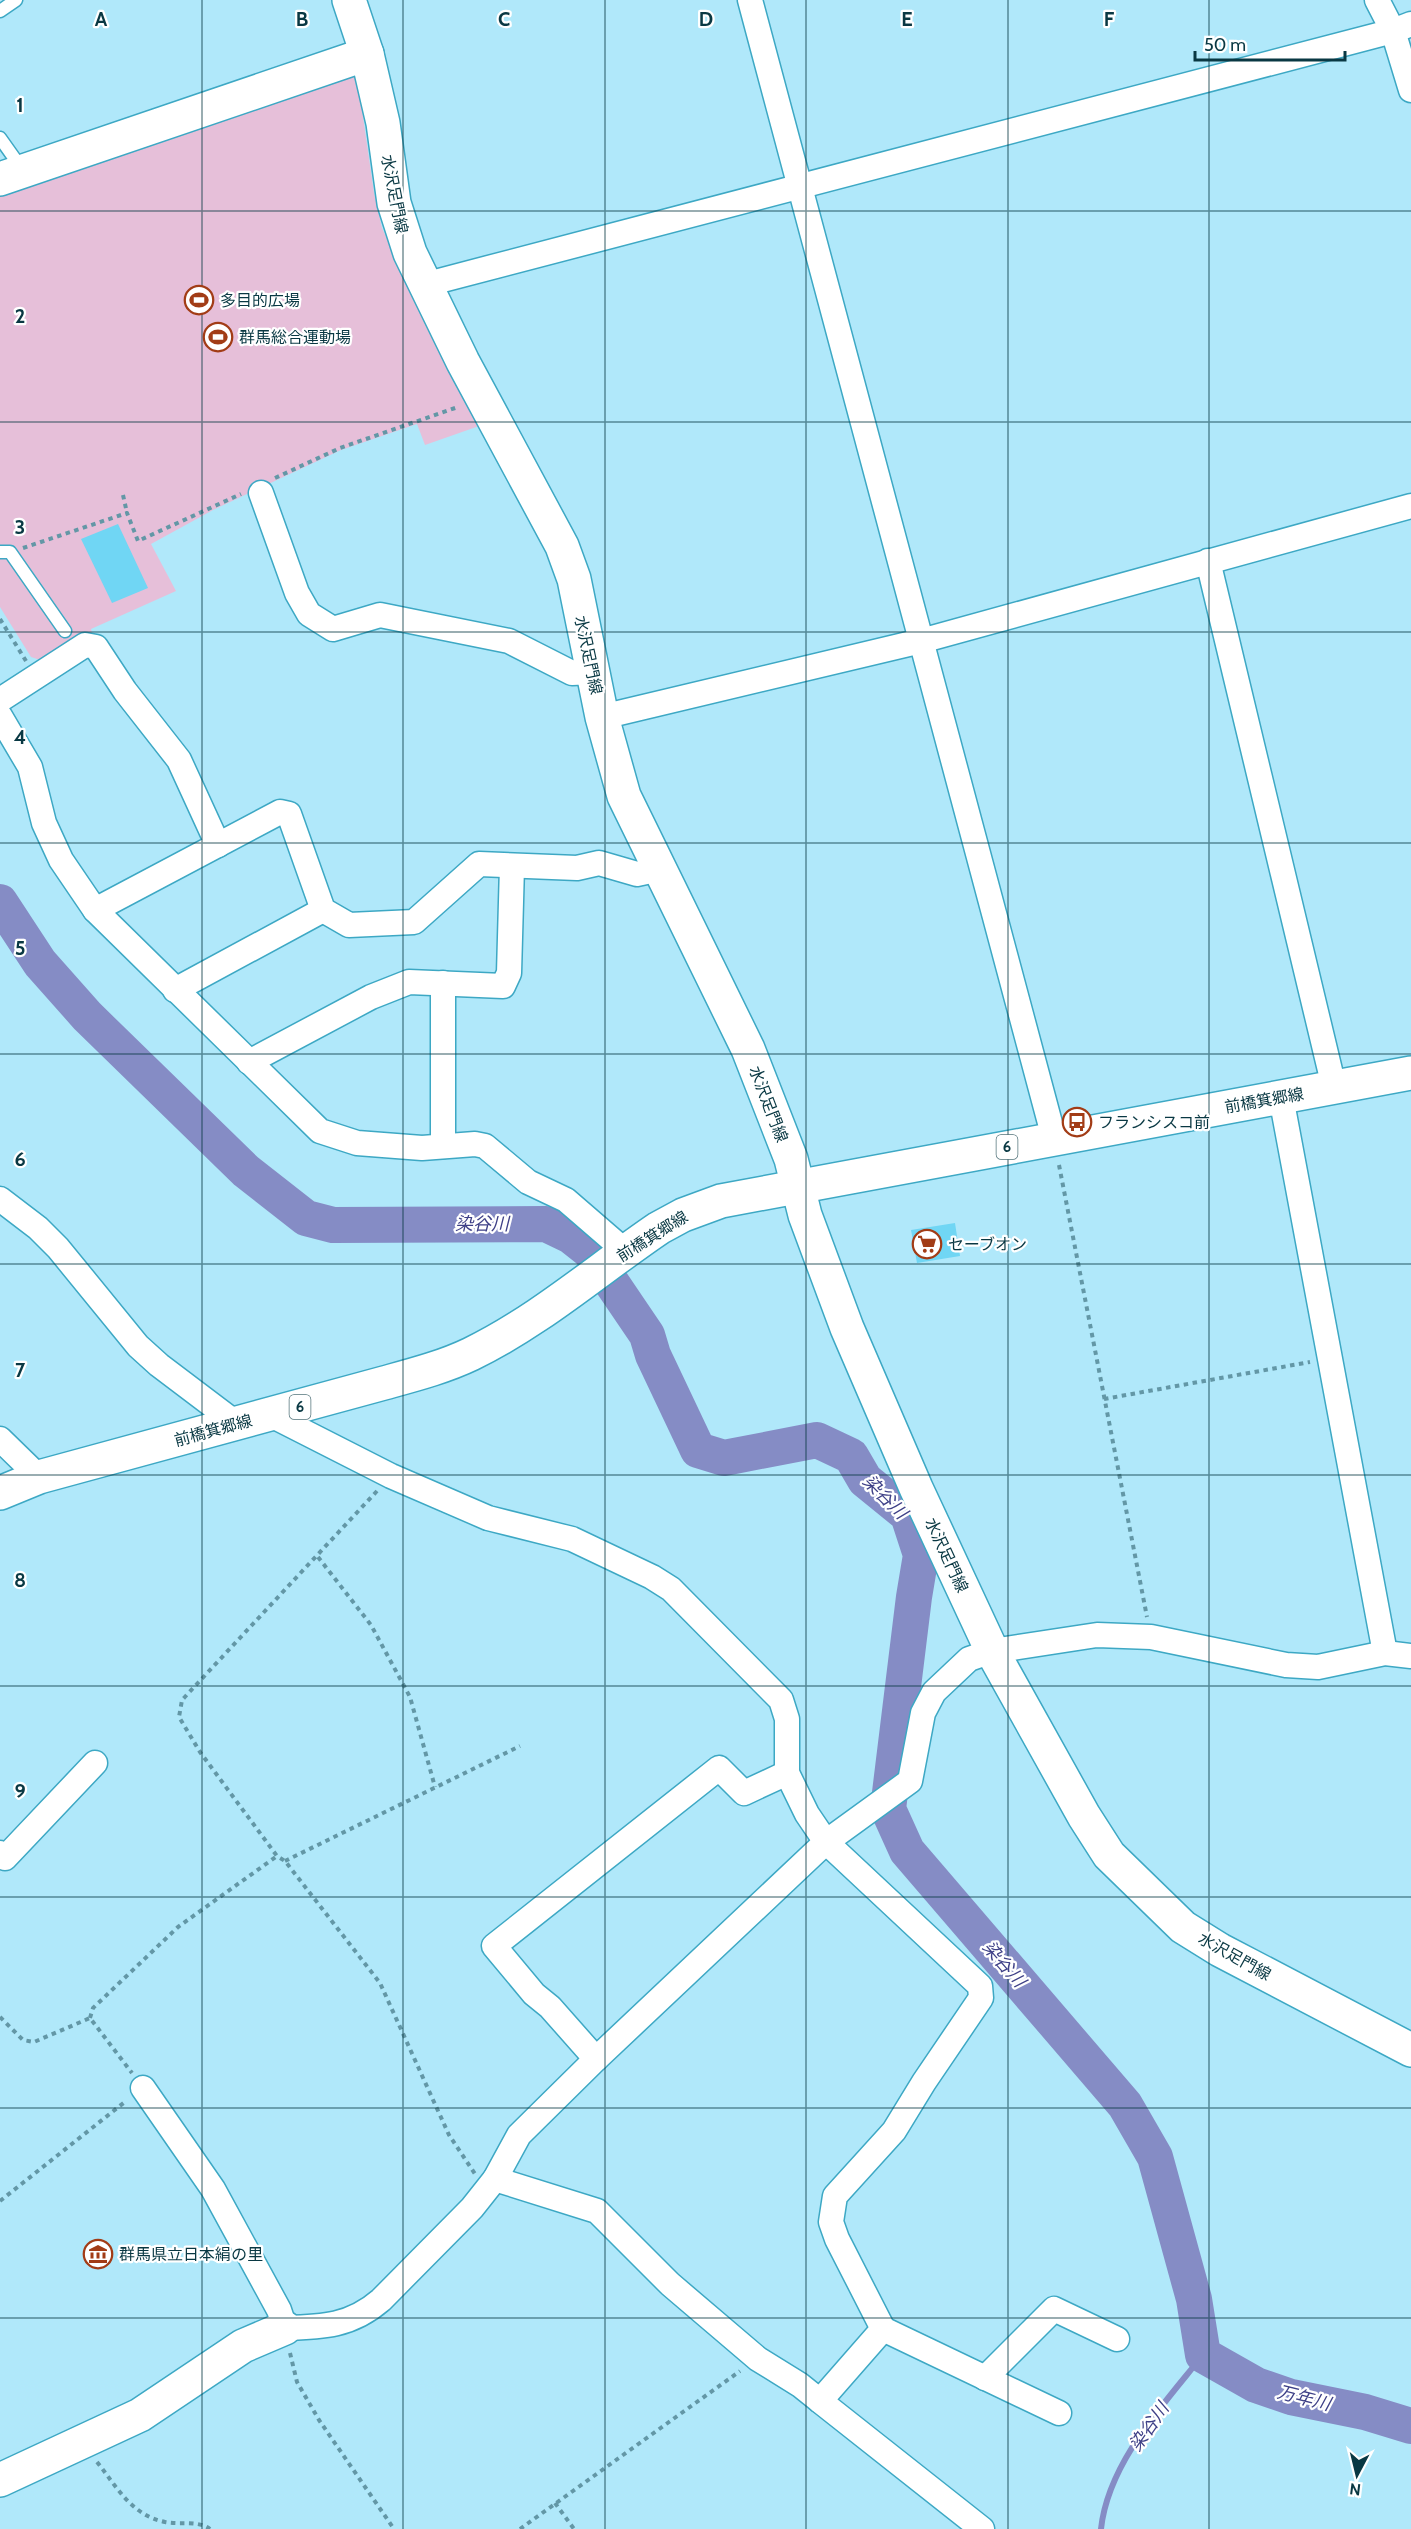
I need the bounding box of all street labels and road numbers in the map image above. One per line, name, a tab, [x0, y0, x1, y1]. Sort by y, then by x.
street label: 水沢足門線	[378, 153, 411, 235]
street label: 水沢足門線	[571, 614, 606, 696]
street label: 水沢足門線	[745, 1063, 792, 1145]
street label: 前橋箕郷線	[1223, 1084, 1305, 1117]
road number: 6	[996, 1135, 1018, 1159]
street label: 前橋箕郷線	[613, 1207, 691, 1266]
road number: 6	[290, 1395, 310, 1419]
street label: 前橋箕郷線	[172, 1411, 254, 1450]
street label: 水沢足門線	[921, 1515, 972, 1595]
street label: 水沢足門線	[1195, 1929, 1274, 1984]

